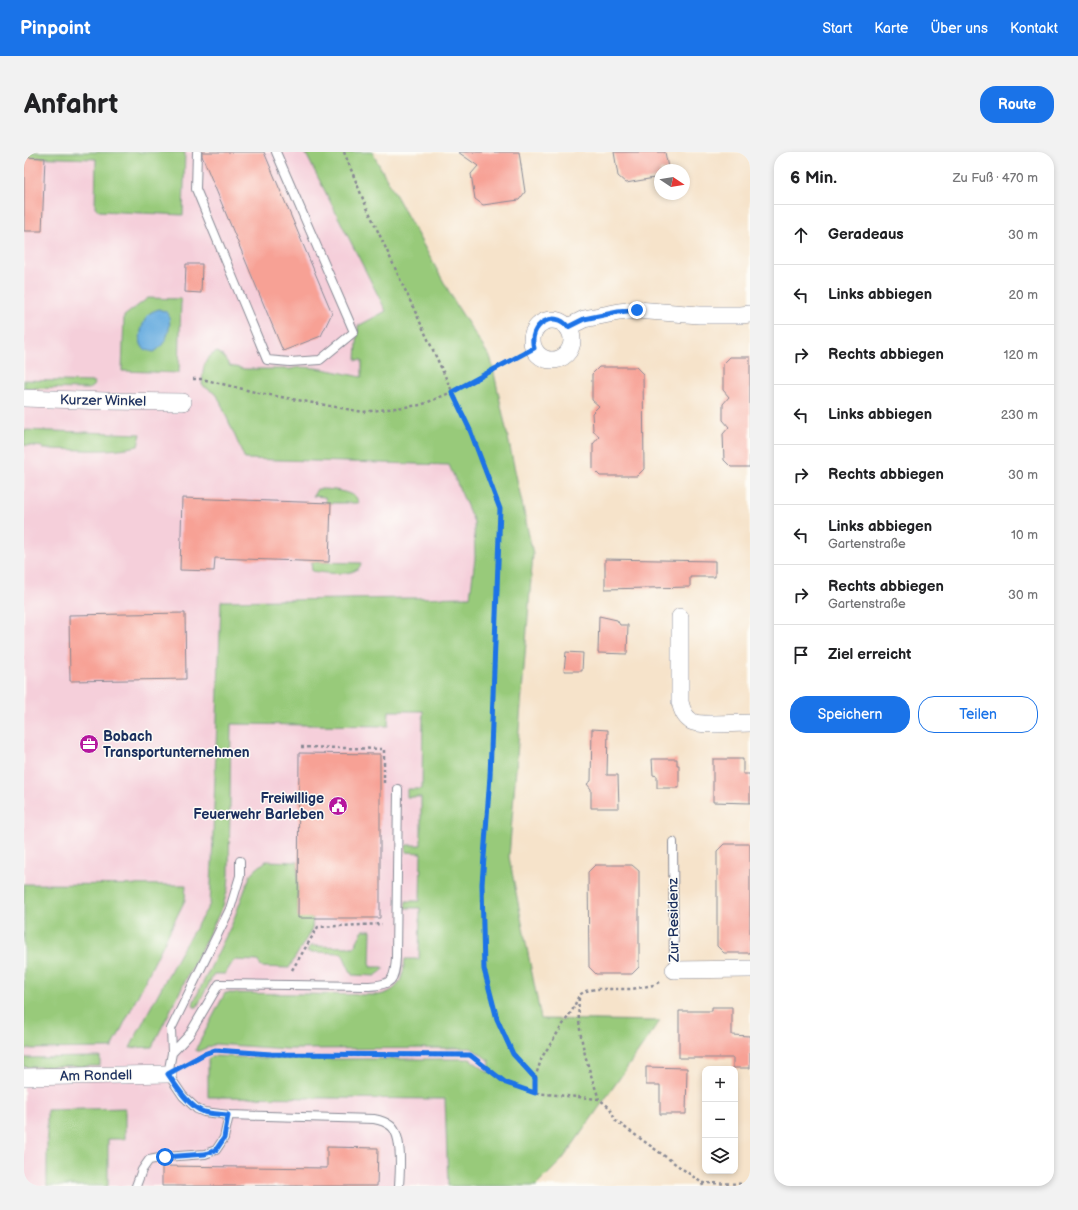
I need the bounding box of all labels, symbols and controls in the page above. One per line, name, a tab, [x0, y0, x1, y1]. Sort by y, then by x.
text: Pinpoint	[20, 17, 91, 40]
text: Start	[822, 20, 852, 37]
text: Karte	[874, 20, 908, 37]
text: Über uns	[930, 20, 988, 37]
text: Kontakt	[1010, 20, 1058, 37]
button: Route	[980, 86, 1054, 123]
text: Anfahrt	[24, 88, 118, 121]
north arrow	[654, 164, 690, 200]
text: 6 Min.	[790, 168, 837, 188]
text: Zu Fuß · 470 m	[953, 170, 1038, 186]
icon: ahead	[790, 224, 812, 246]
text: Geradeaus	[828, 225, 904, 244]
text: 30 m	[1008, 227, 1038, 243]
icon: left	[790, 284, 812, 306]
text: Links abbiegen	[828, 285, 932, 304]
text: 20 m	[1008, 287, 1038, 303]
route end	[628, 301, 646, 319]
icon: right	[790, 344, 812, 366]
text: Rechts abbiegen	[828, 345, 944, 364]
text: 120 m	[1003, 347, 1038, 363]
street label: Kurzer Winkel	[60, 391, 146, 410]
icon: left	[790, 404, 812, 426]
text: Links abbiegen	[828, 405, 932, 424]
text: 230 m	[1001, 407, 1038, 423]
icon: right	[790, 464, 812, 486]
text: Rechts abbiegen	[828, 465, 944, 484]
text: 30 m	[1008, 467, 1038, 483]
text: Links abbiegen	[828, 517, 932, 536]
icon: left	[790, 524, 812, 546]
text: 10 m	[1011, 527, 1038, 543]
text: Gartenstraße	[828, 536, 906, 552]
text: Rechts abbiegen	[828, 577, 944, 596]
icon: right	[790, 584, 812, 606]
text: 30 m	[1008, 587, 1038, 603]
text: Gartenstraße	[828, 596, 906, 612]
icon: arrive	[790, 644, 812, 666]
text: Ziel erreicht	[828, 645, 911, 664]
button: Speichern	[790, 696, 910, 733]
button: Teilen	[918, 696, 1038, 733]
place label: Bobach Transportunternehmen	[103, 728, 250, 761]
office icon: Bobach Transportunternehmen	[78, 733, 100, 755]
place label: Freiwillige Feuerwehr Barleben	[193, 790, 324, 823]
public building icon: Freiwillige Feuerwehr Barleben	[327, 795, 349, 817]
street label: Zur Residenz	[664, 877, 683, 963]
street label: Am Rondell	[60, 1066, 132, 1085]
map controls	[702, 1066, 738, 1174]
button: +	[702, 1066, 738, 1102]
button: −	[702, 1102, 738, 1138]
button: layers	[702, 1138, 738, 1174]
route start	[156, 1148, 174, 1166]

